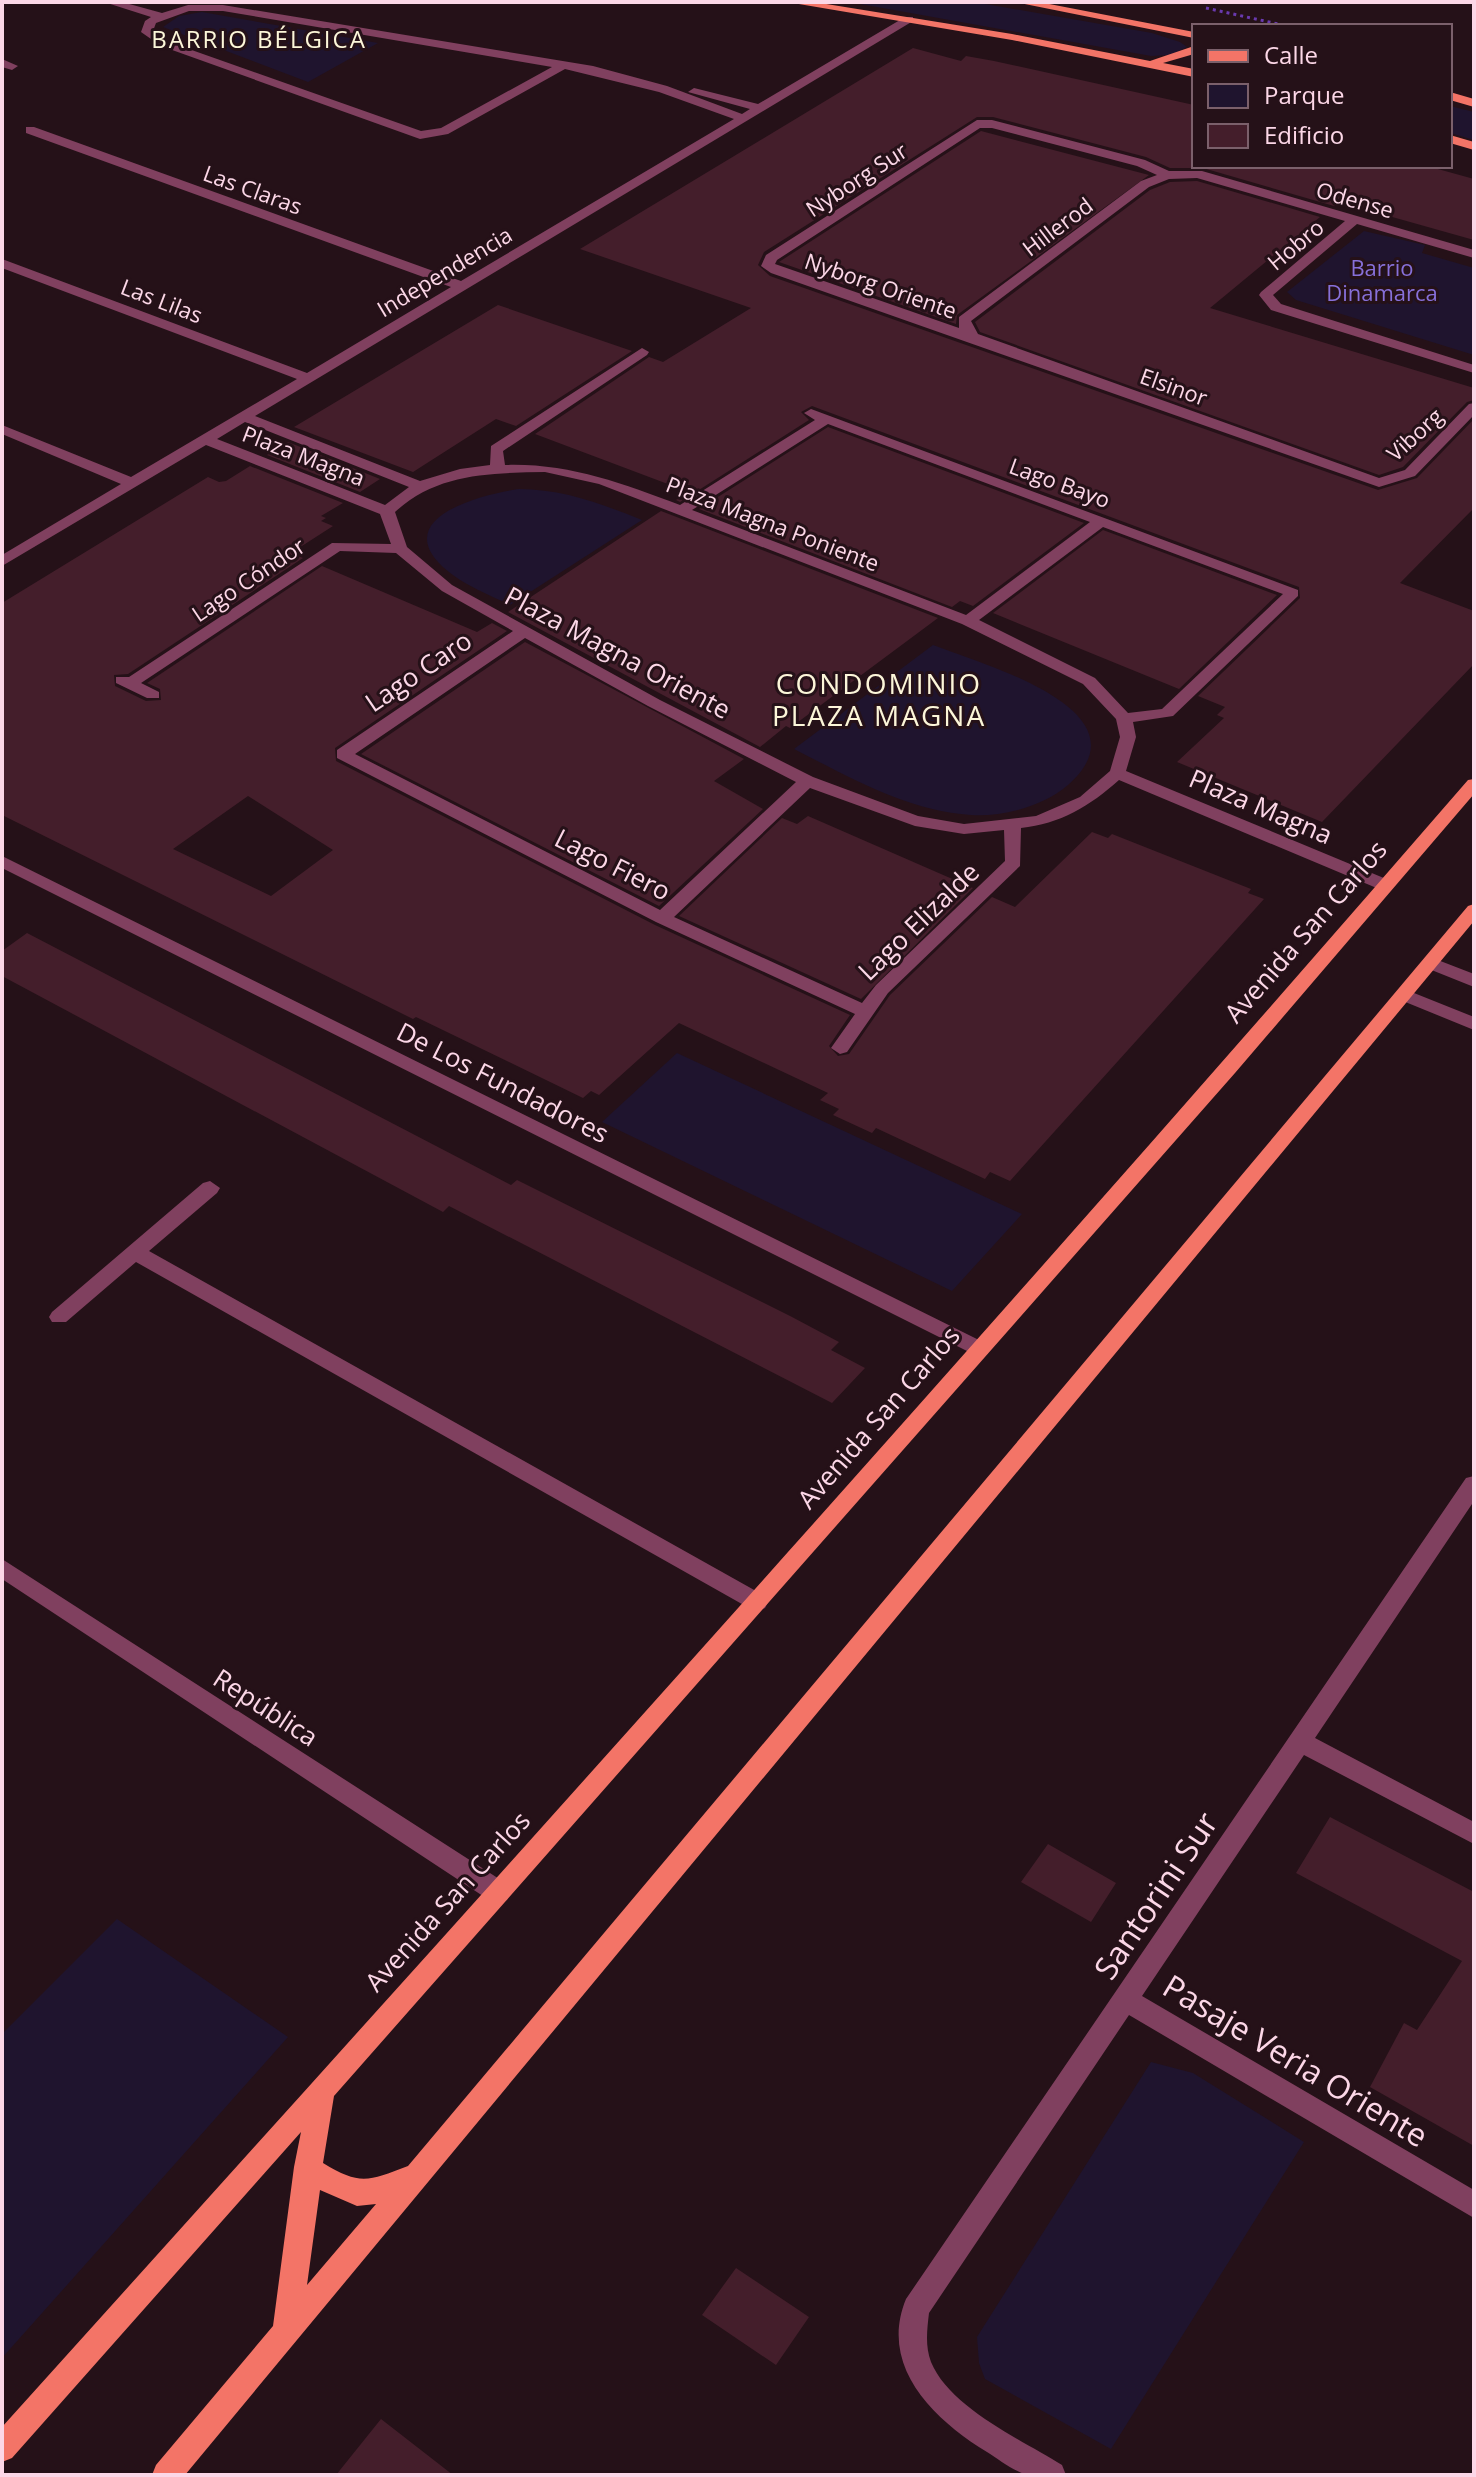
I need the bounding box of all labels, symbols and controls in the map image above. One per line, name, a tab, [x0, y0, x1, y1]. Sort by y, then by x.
district label: BARRIO BÉLGICA	[151, 22, 367, 55]
legend	[1192, 24, 1452, 168]
text: Calle	[1264, 38, 1318, 71]
text: Parque	[1264, 78, 1344, 111]
text: Edificio	[1264, 118, 1344, 151]
street label: Nyborg Sur	[799, 135, 913, 223]
street label: Las Claras	[199, 157, 307, 221]
street label: Odense	[1313, 174, 1397, 224]
street label: Hillerod	[1016, 190, 1098, 262]
street label: Hobro	[1260, 212, 1330, 276]
street label: Independencia	[371, 219, 517, 323]
street label: Nyborg Oriente	[801, 245, 961, 325]
park label: Barrio Dinamarca	[1326, 252, 1438, 307]
street label: Las Lilas	[117, 271, 207, 329]
street label: Elsinor	[1136, 360, 1212, 412]
street label: Viborg	[1379, 401, 1449, 467]
street label: Plaza Magna	[238, 418, 370, 492]
street label: Lago Bayo	[1005, 450, 1115, 514]
street label: Plaza Magna Poniente	[662, 468, 884, 578]
street label: Lago Cóndor	[185, 530, 311, 628]
street label: Plaza Magna Oriente	[499, 577, 737, 727]
street label: Lago Caro	[358, 622, 478, 720]
district label: CONDOMINIO PLAZA MAGNA	[772, 664, 986, 734]
street label: Plaza Magna	[1184, 760, 1338, 852]
street label: Lago Fiero	[549, 819, 677, 909]
street label: Avenida San Carlos	[1216, 832, 1394, 1030]
street label: Lago Elizalde	[849, 854, 987, 988]
street label: De Los Fundadores	[391, 1013, 615, 1151]
street label: Avenida San Carlos	[789, 1318, 967, 1516]
street label: República	[207, 1660, 325, 1754]
street label: Avenida San Carlos	[356, 1803, 538, 1999]
street label: Santorini Sur	[1083, 1803, 1227, 1987]
street label: Pasaje Veria Oriente	[1156, 1964, 1436, 2156]

